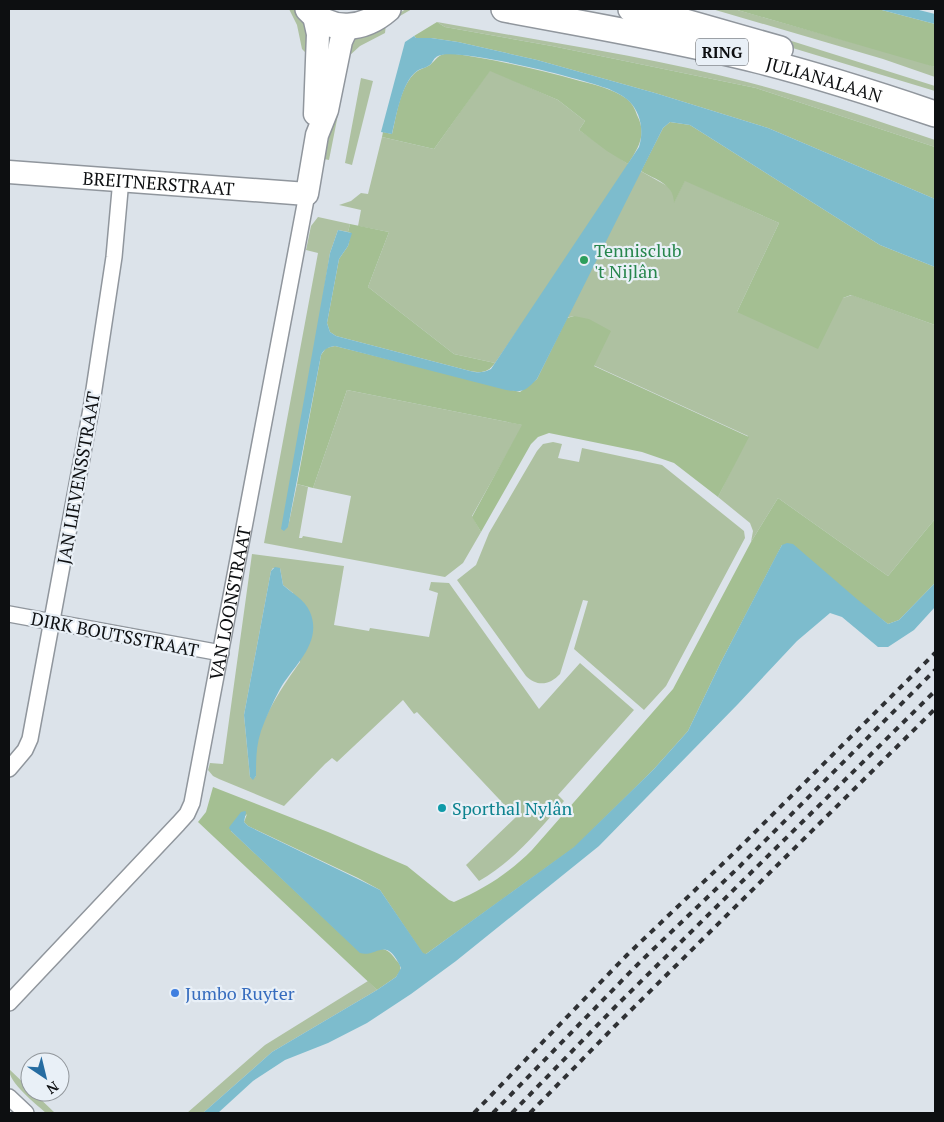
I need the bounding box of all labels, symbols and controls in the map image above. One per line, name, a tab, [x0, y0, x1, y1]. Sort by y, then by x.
road number: RING	[696, 38, 748, 66]
street label: JULIANALAAN	[764, 51, 885, 108]
street label: BREITNERSTRAAT	[82, 165, 235, 201]
place label: Tennisclub 't Nijlân	[594, 238, 682, 283]
marker: Tennisclub 't Nijlân	[578, 254, 590, 266]
street label: JAN LIEVENSSTRAAT	[51, 390, 105, 566]
street label: VAN LOONSTRAAT	[203, 524, 256, 682]
street label: DIRK BOUTSSTRAAT	[29, 606, 201, 662]
place label: Sporthal Nylân	[452, 796, 573, 820]
marker: Sporthal Nylân	[436, 802, 448, 814]
place label: Jumbo Ruyter	[185, 981, 295, 1005]
marker: Jumbo Ruyter	[169, 987, 181, 999]
north arrow	[20, 1052, 70, 1102]
text: N	[43, 1077, 63, 1099]

